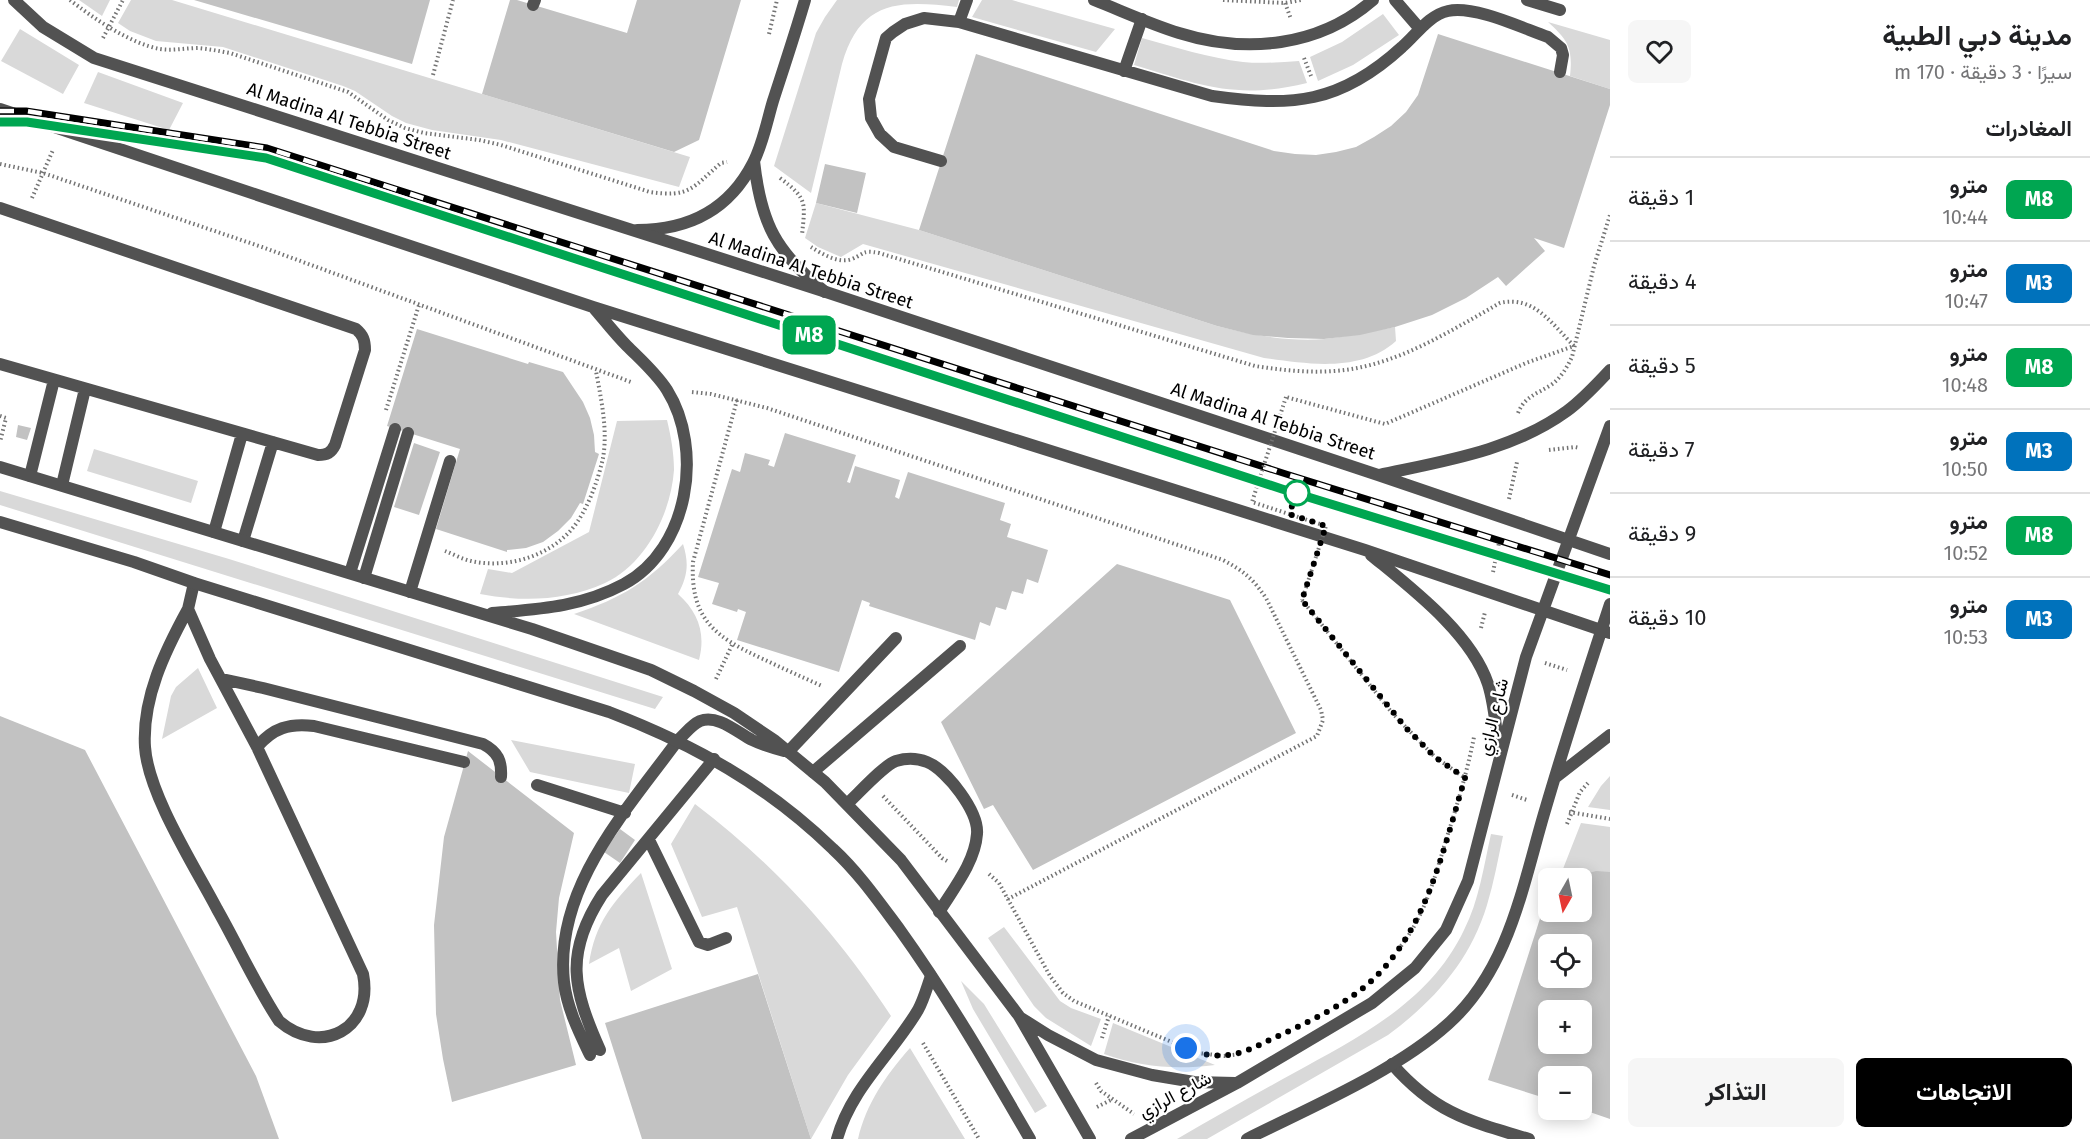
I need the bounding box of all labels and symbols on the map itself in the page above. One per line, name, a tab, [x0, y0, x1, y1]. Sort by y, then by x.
street label: Al Madina Al Tebbia Street	[244, 78, 454, 165]
street label: Al Madina Al Tebbia Street	[706, 227, 916, 314]
line badge: M8	[782, 316, 836, 354]
street label: Al Madina Al Tebbia Street	[1168, 378, 1378, 465]
unlabelled marker	[1284, 480, 1310, 506]
street label: شارع الرازي	[1473, 676, 1517, 759]
north arrow	[1538, 868, 1592, 922]
your location	[1171, 1033, 1201, 1063]
street label: شارع الرازي	[1135, 1067, 1217, 1127]

